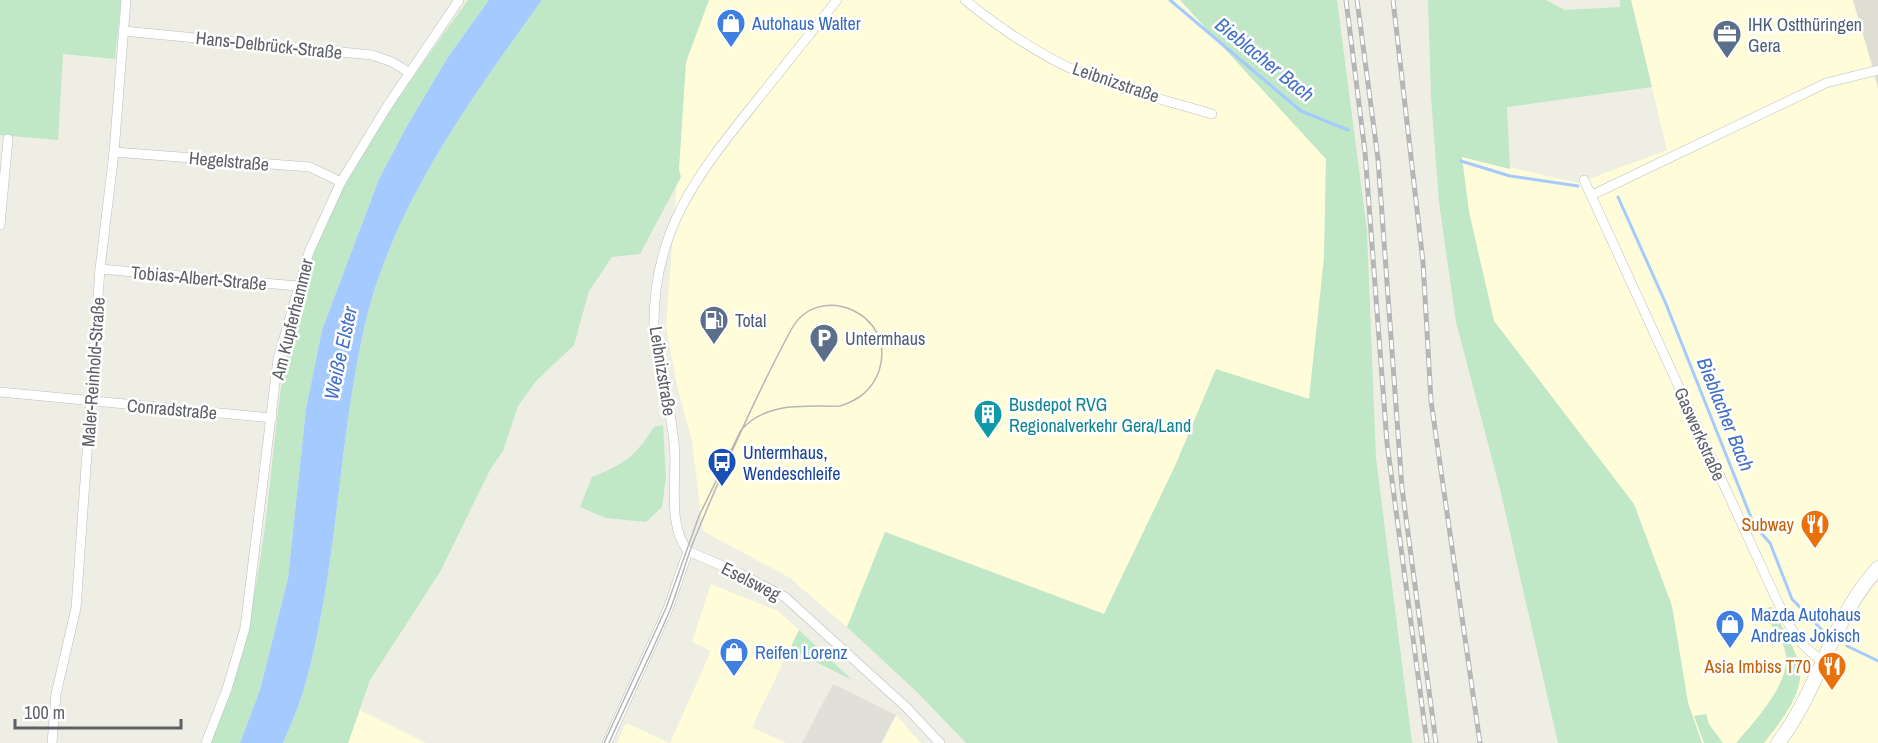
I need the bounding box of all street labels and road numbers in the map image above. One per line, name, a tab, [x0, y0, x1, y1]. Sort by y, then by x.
street label: Hans-Delbrück-Straße	[195, 25, 343, 65]
street label: Leibnizstraße	[1069, 55, 1163, 109]
street label: Hegelstraße	[188, 145, 270, 177]
street label: Am Kupferhammer	[265, 256, 319, 383]
street label: Tobias-Albert-Straße	[130, 260, 268, 296]
street label: Maler-Reinhold-Straße	[75, 296, 111, 448]
street label: Leibnizstraße	[644, 324, 682, 418]
street label: Gaswerkstraße	[1668, 383, 1732, 485]
street label: Conradstraße	[126, 393, 218, 425]
street label: Eselsweg	[717, 556, 786, 607]

